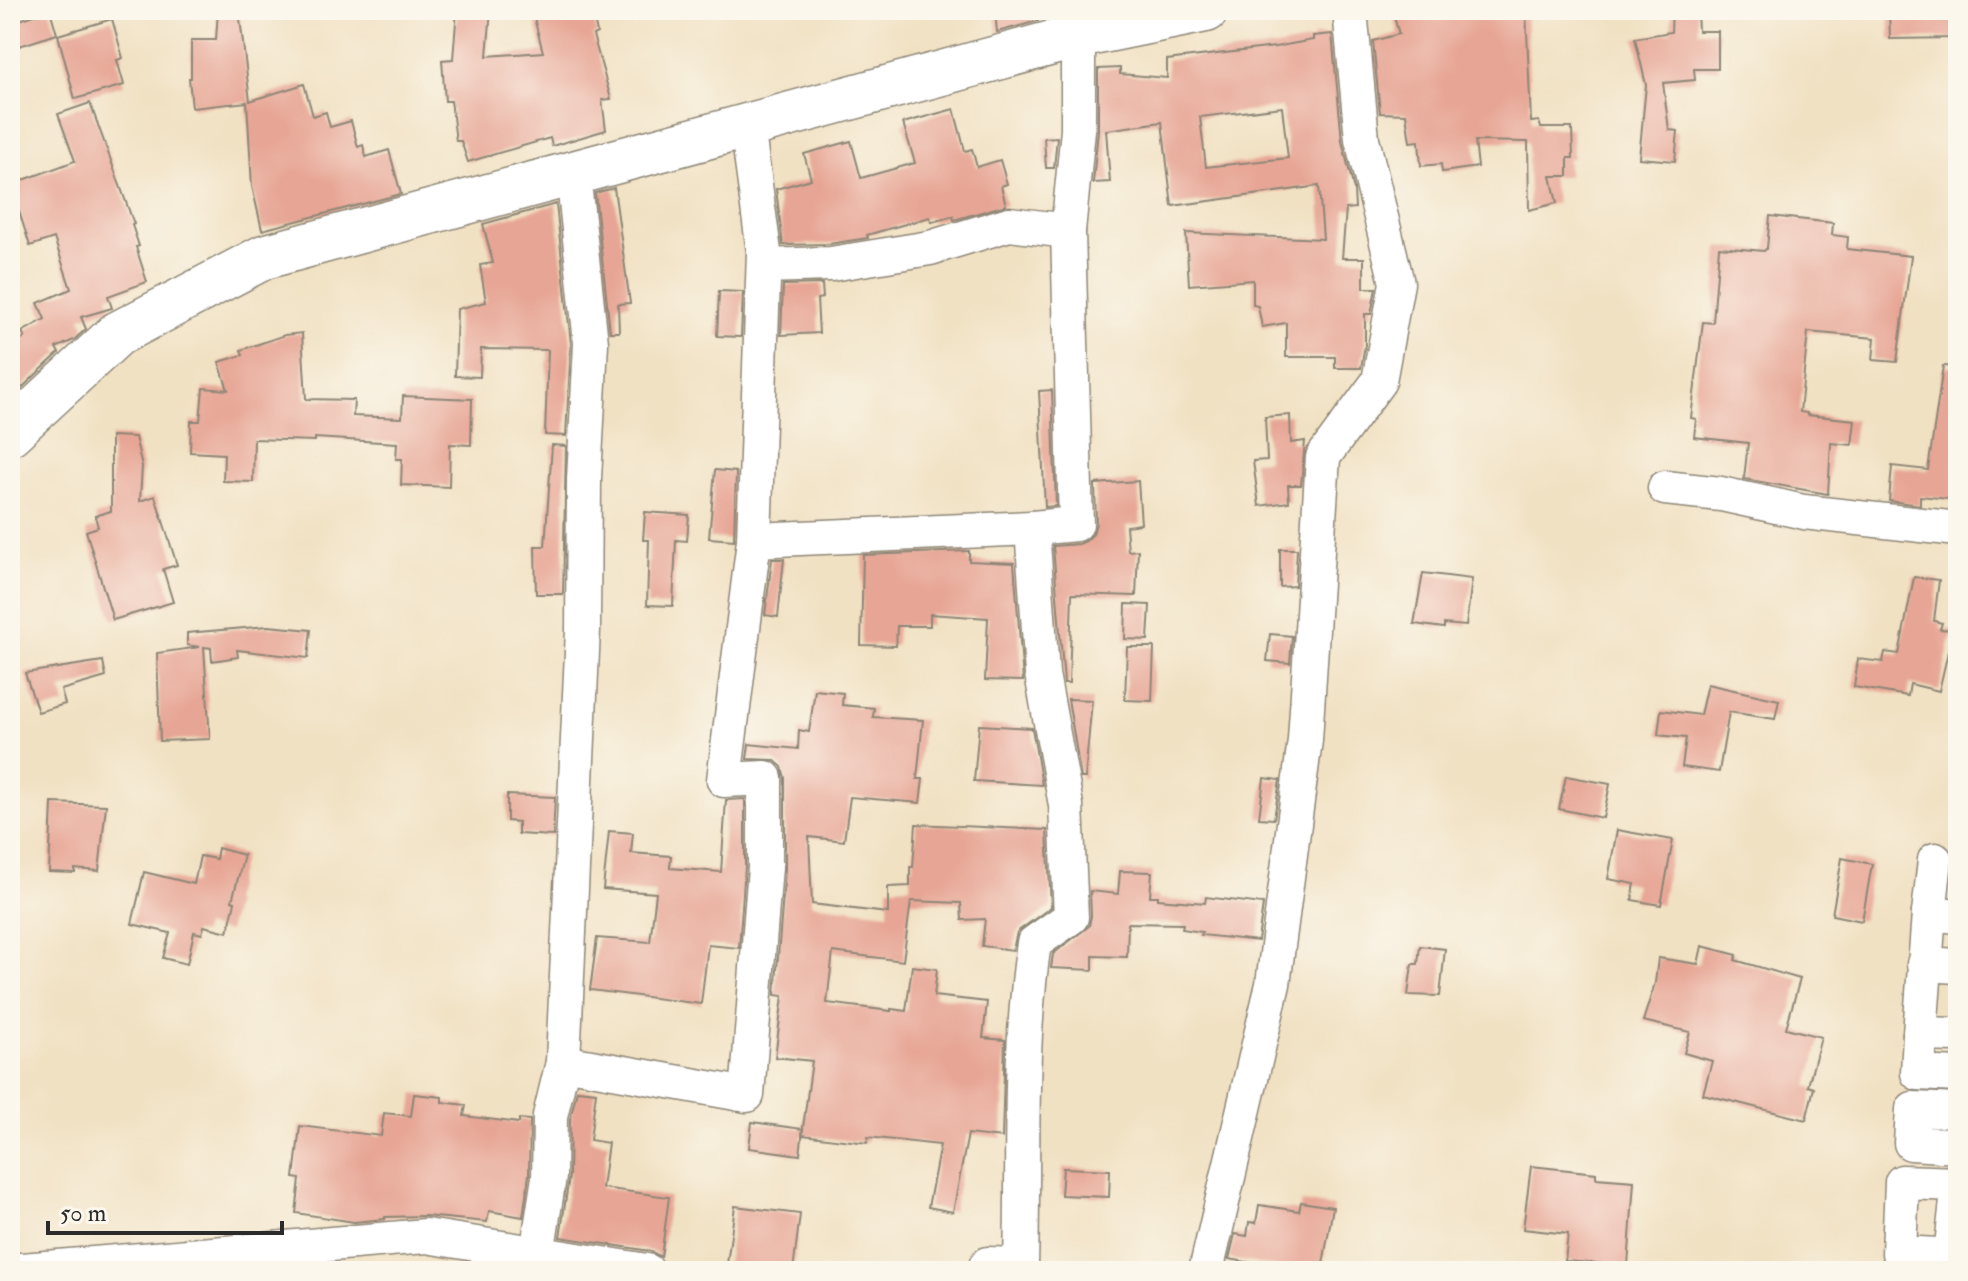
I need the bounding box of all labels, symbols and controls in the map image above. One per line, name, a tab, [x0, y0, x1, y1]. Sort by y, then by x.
scale bar	[48, 1185, 282, 1235]
text: 50 m	[60, 1198, 107, 1229]

